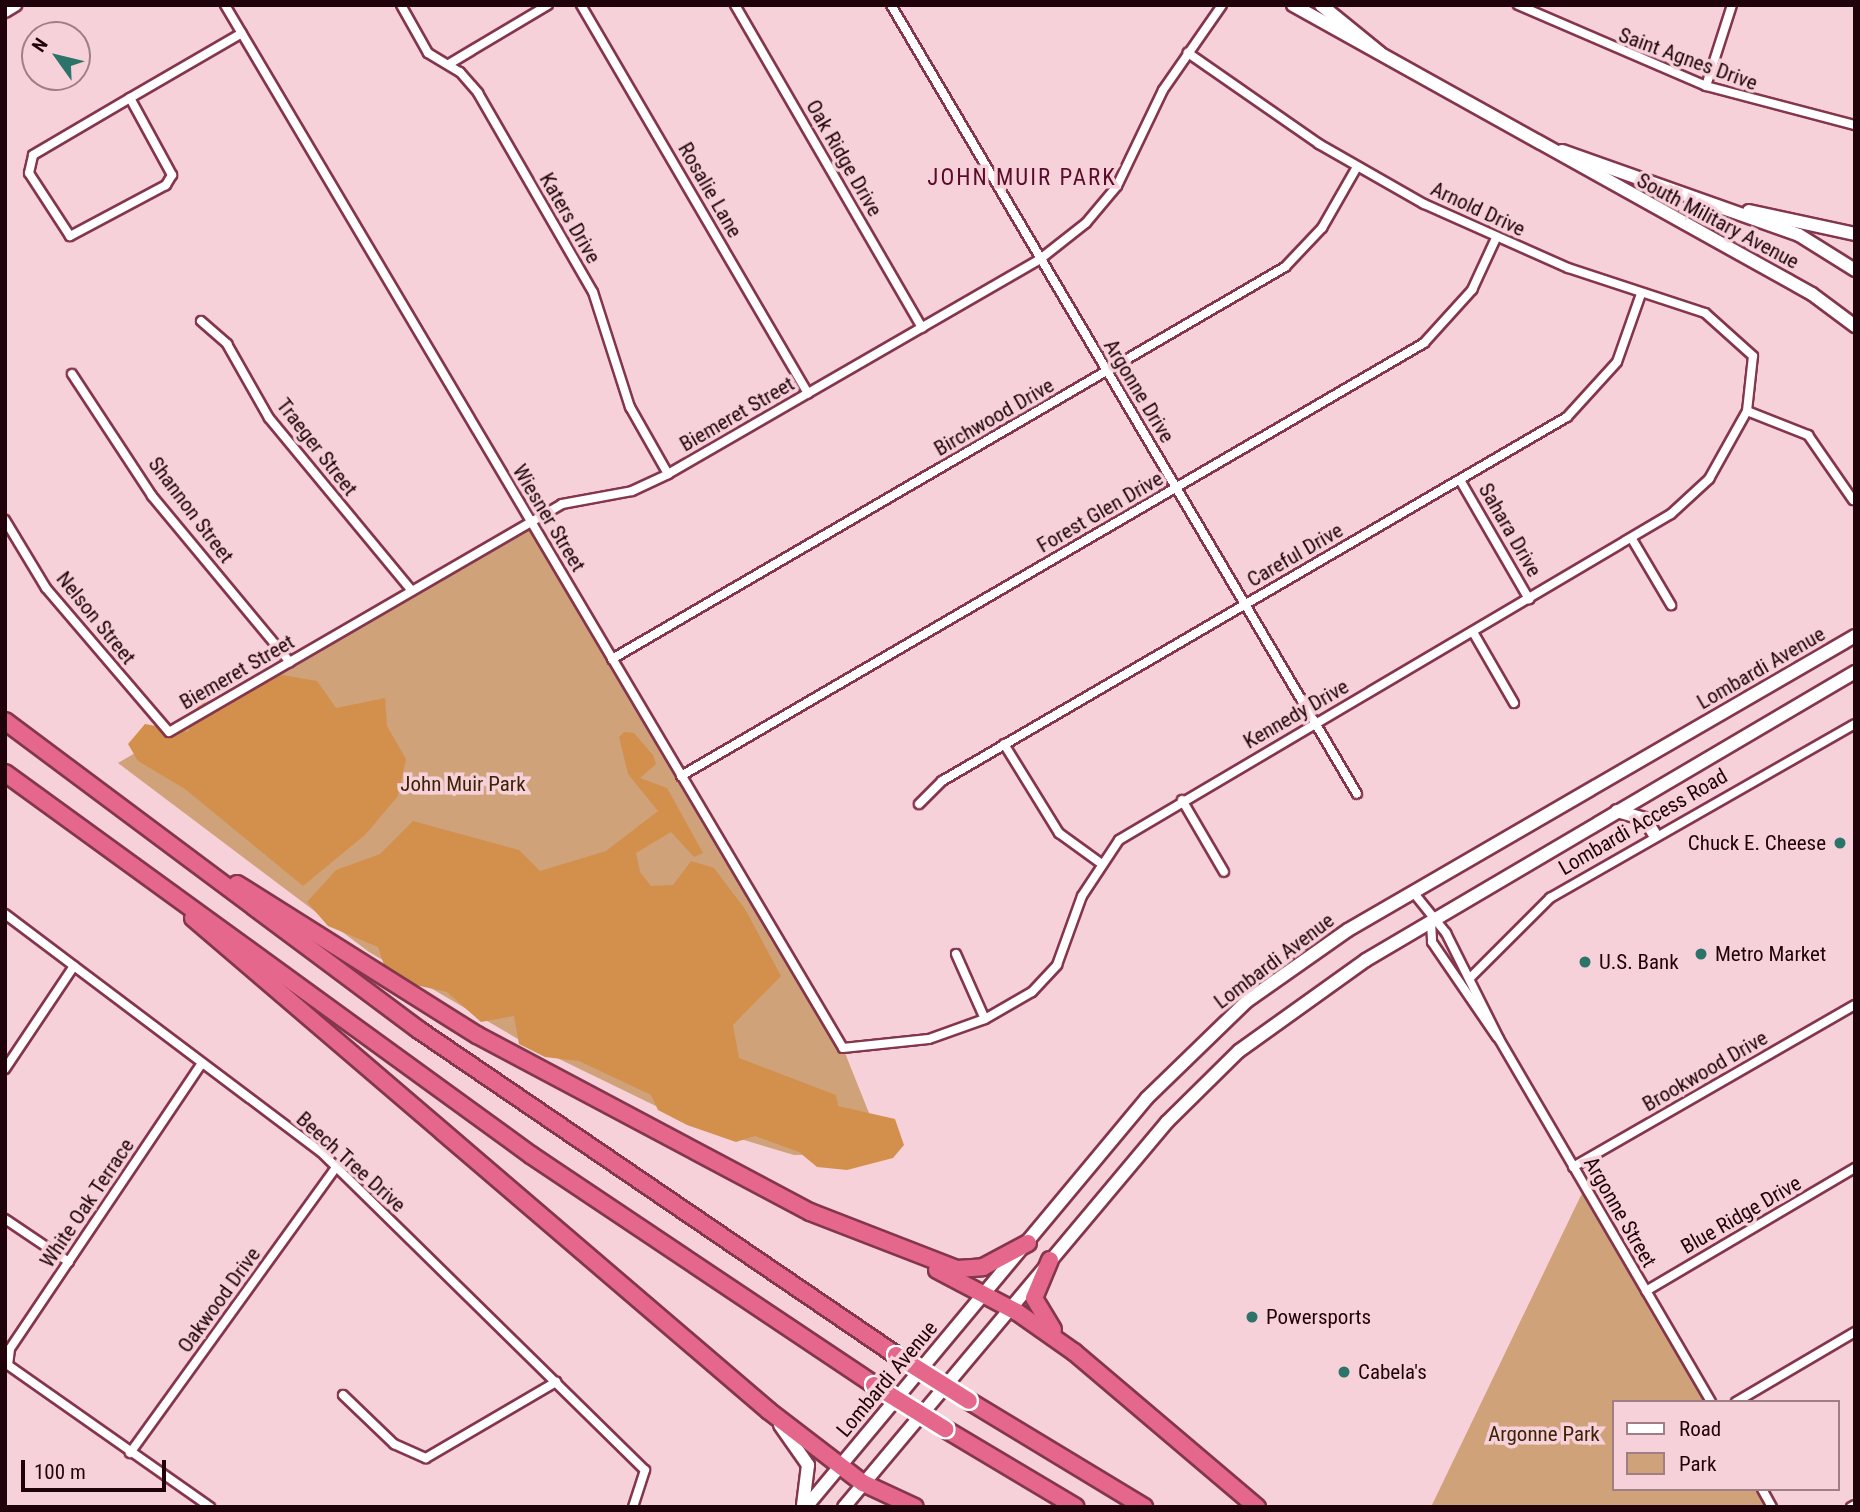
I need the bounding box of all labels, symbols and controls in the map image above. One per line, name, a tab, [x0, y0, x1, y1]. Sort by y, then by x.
north arrow	[21, 21, 91, 91]
street label: Saint Agnes Drive	[1615, 22, 1761, 96]
text: N	[27, 34, 53, 56]
street label: Oak Ridge Drive	[801, 95, 887, 221]
street label: Rosalie Lane	[673, 138, 747, 242]
district label: JOHN MUIR PARK	[929, 164, 1115, 192]
street label: Katers Drive	[534, 168, 606, 268]
street label: South Military Avenue	[1633, 168, 1803, 274]
street label: Arnold Drive	[1427, 176, 1529, 242]
street label: Argonne Drive	[1098, 335, 1180, 447]
street label: Biemeret Street	[675, 371, 799, 457]
street label: Birchwood Drive	[930, 373, 1058, 461]
street label: Traeger Street	[271, 393, 363, 501]
street label: Shannon Street	[143, 452, 239, 568]
street label: Wiesner Street	[507, 460, 591, 576]
street label: Forest Glen Drive	[1033, 466, 1167, 558]
street label: Sahara Drive	[1473, 479, 1547, 581]
street label: Careful Drive	[1243, 518, 1347, 592]
street label: Nelson Street	[51, 567, 141, 669]
street label: Lombardi Avenue	[1693, 621, 1829, 715]
street label: Biemeret Street	[175, 629, 299, 715]
street label: Kennedy Drive	[1239, 674, 1353, 754]
street label: Lombardi Access Road	[1554, 763, 1732, 881]
park label: John Muir Park	[400, 771, 526, 797]
place label: Chuck E. Cheese	[1688, 830, 1826, 856]
marker: Chuck E. Cheese	[1832, 835, 1848, 851]
street label: Lombardi Avenue	[1209, 908, 1339, 1014]
place label: Metro Market	[1715, 941, 1826, 967]
marker: Metro Market	[1693, 946, 1709, 962]
place label: U.S. Bank	[1599, 949, 1679, 975]
marker: U.S. Bank	[1577, 954, 1593, 970]
street label: Brookwood Drive	[1638, 1025, 1772, 1117]
street label: Beech Tree Drive	[291, 1106, 411, 1218]
street label: White Oak Terrace	[34, 1134, 140, 1272]
street label: Argonne Street	[1578, 1152, 1662, 1272]
street label: Blue Ridge Drive	[1677, 1170, 1805, 1260]
street label: Oakwood Drive	[172, 1242, 266, 1358]
place label: Powersports	[1266, 1304, 1371, 1330]
marker: Powersports	[1244, 1309, 1260, 1325]
street label: Lombardi Avenue	[831, 1316, 943, 1442]
place label: Cabela's	[1358, 1359, 1427, 1385]
marker: Cabela's	[1336, 1364, 1352, 1380]
legend	[1612, 1400, 1839, 1491]
text: Road	[1679, 1417, 1721, 1441]
park label: Argonne Park	[1488, 1421, 1600, 1447]
scale bar	[24, 1446, 170, 1490]
text: Park	[1679, 1452, 1716, 1476]
text: 100 m	[34, 1460, 86, 1484]

